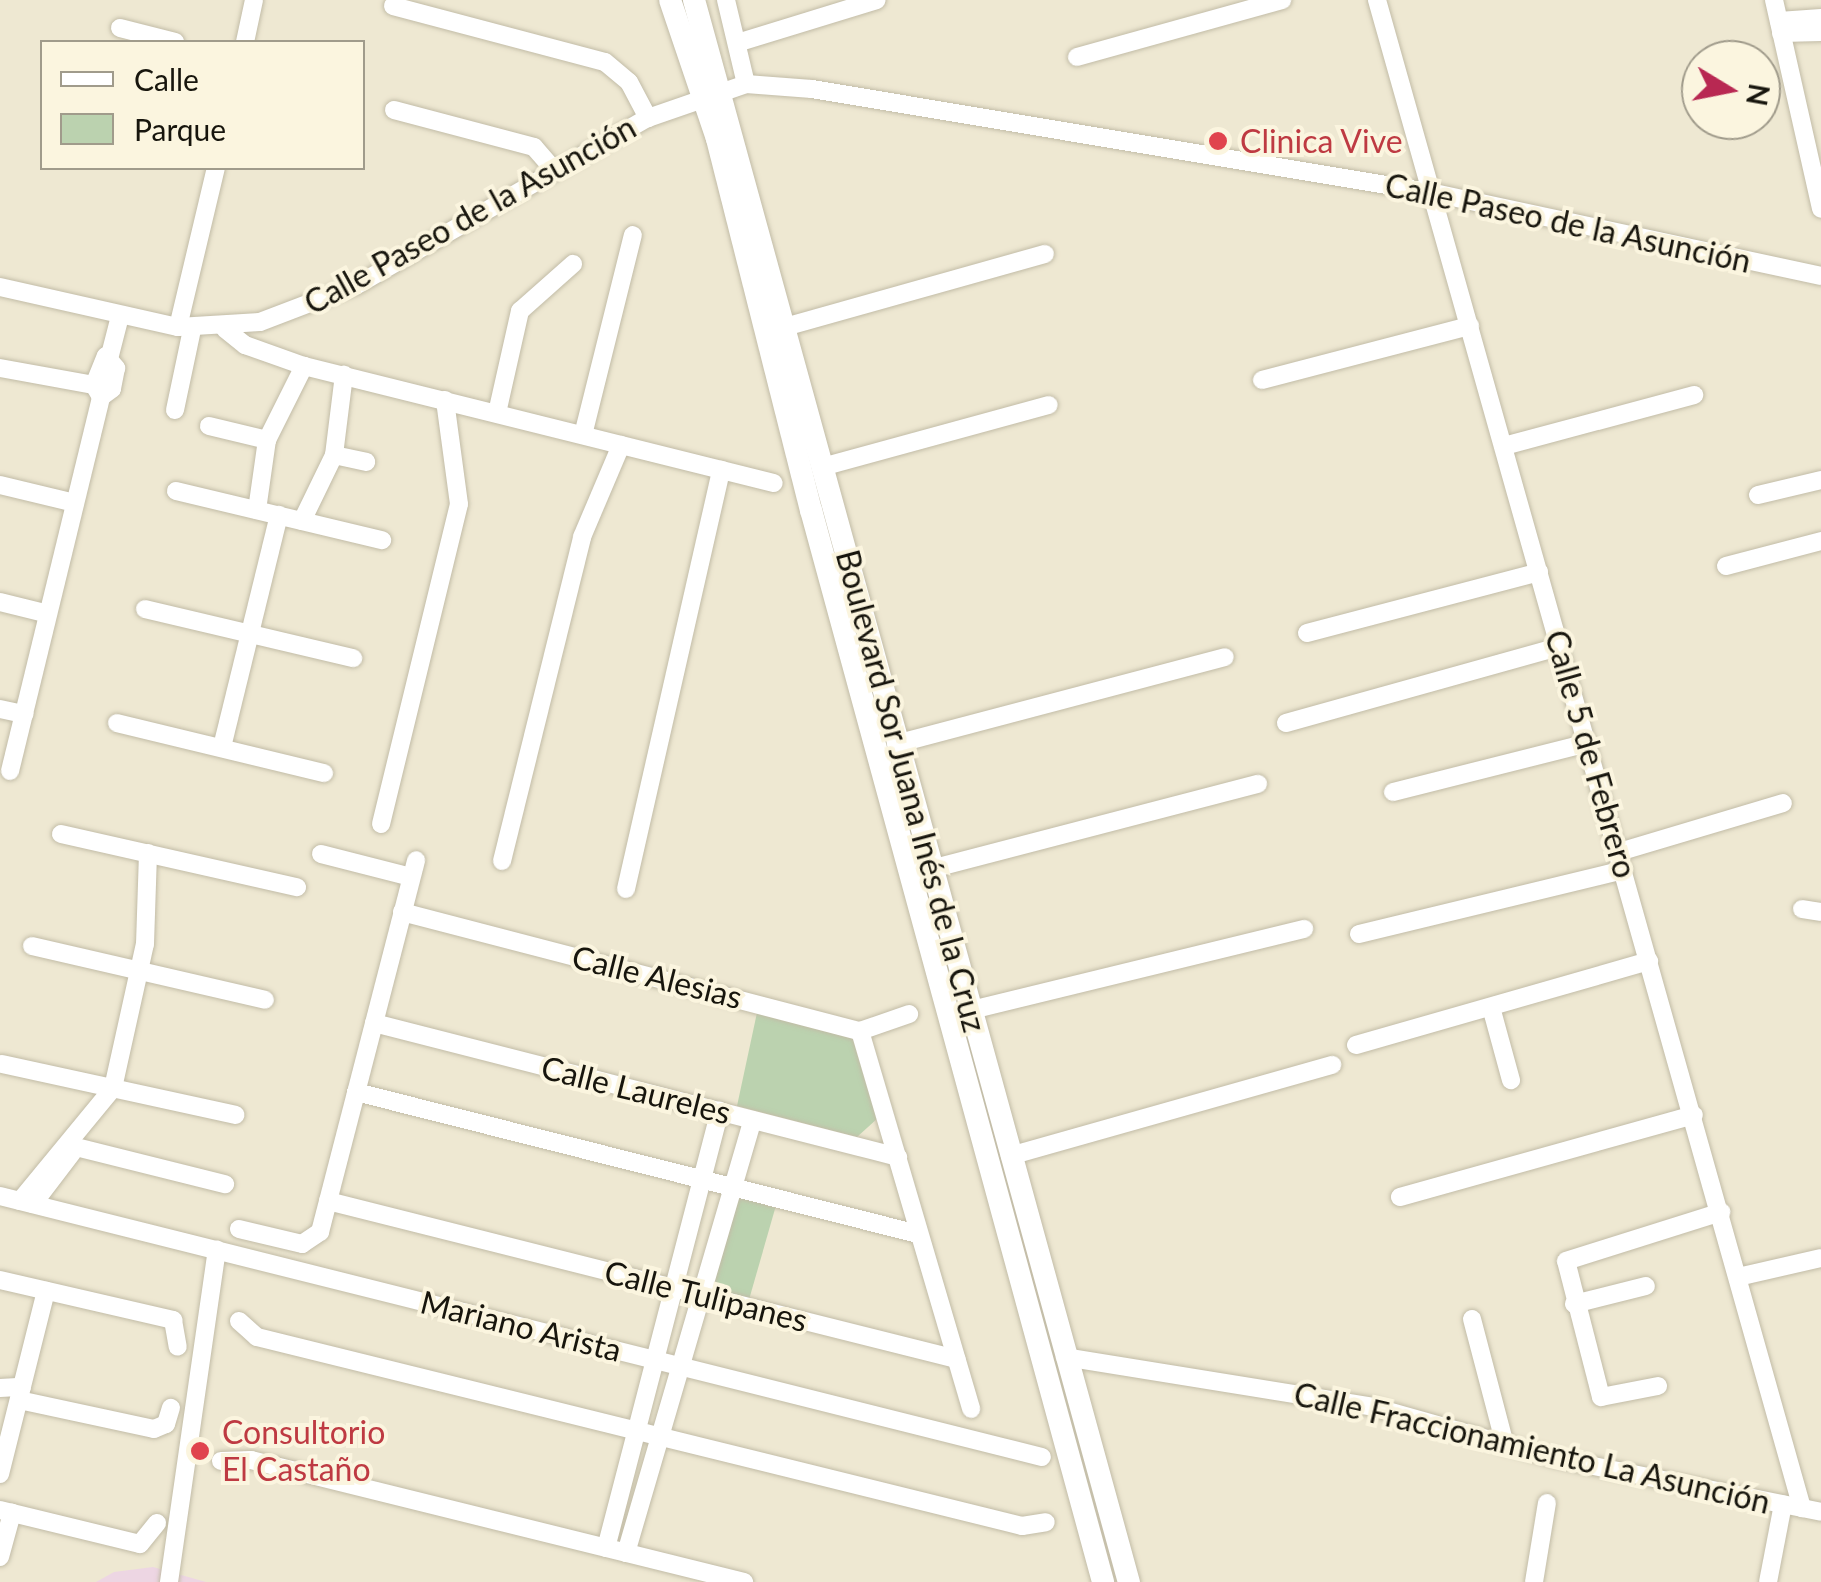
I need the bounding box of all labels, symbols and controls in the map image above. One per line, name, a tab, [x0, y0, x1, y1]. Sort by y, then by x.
legend	[40, 40, 365, 170]
north arrow	[1681, 40, 1781, 140]
text: Calle	[134, 61, 199, 97]
text: N	[1740, 81, 1777, 108]
street label: Calle Paseo de la Asunción	[297, 108, 643, 322]
text: Parque	[134, 111, 226, 147]
place label: Clinica Vive	[1240, 122, 1404, 160]
marker: Clinica Vive	[1205, 128, 1231, 154]
street label: Calle Paseo de la Asunción	[1381, 165, 1755, 281]
street label: Boulevard Sor Juana Inés de la Cruz	[828, 545, 994, 1037]
street label: Calle 5 de Febrero	[1537, 626, 1645, 882]
street label: Calle Alesias	[568, 937, 746, 1017]
street label: Calle Laureles	[537, 1048, 735, 1132]
street label: Calle Tulipanes	[600, 1252, 812, 1340]
street label: Mariano Arista	[416, 1282, 626, 1370]
street label: Calle Fraccionamiento La Asunción	[1290, 1374, 1774, 1522]
place label: Consultorio El Castaño	[222, 1414, 385, 1489]
marker: Consultorio El Castaño	[187, 1438, 213, 1464]

